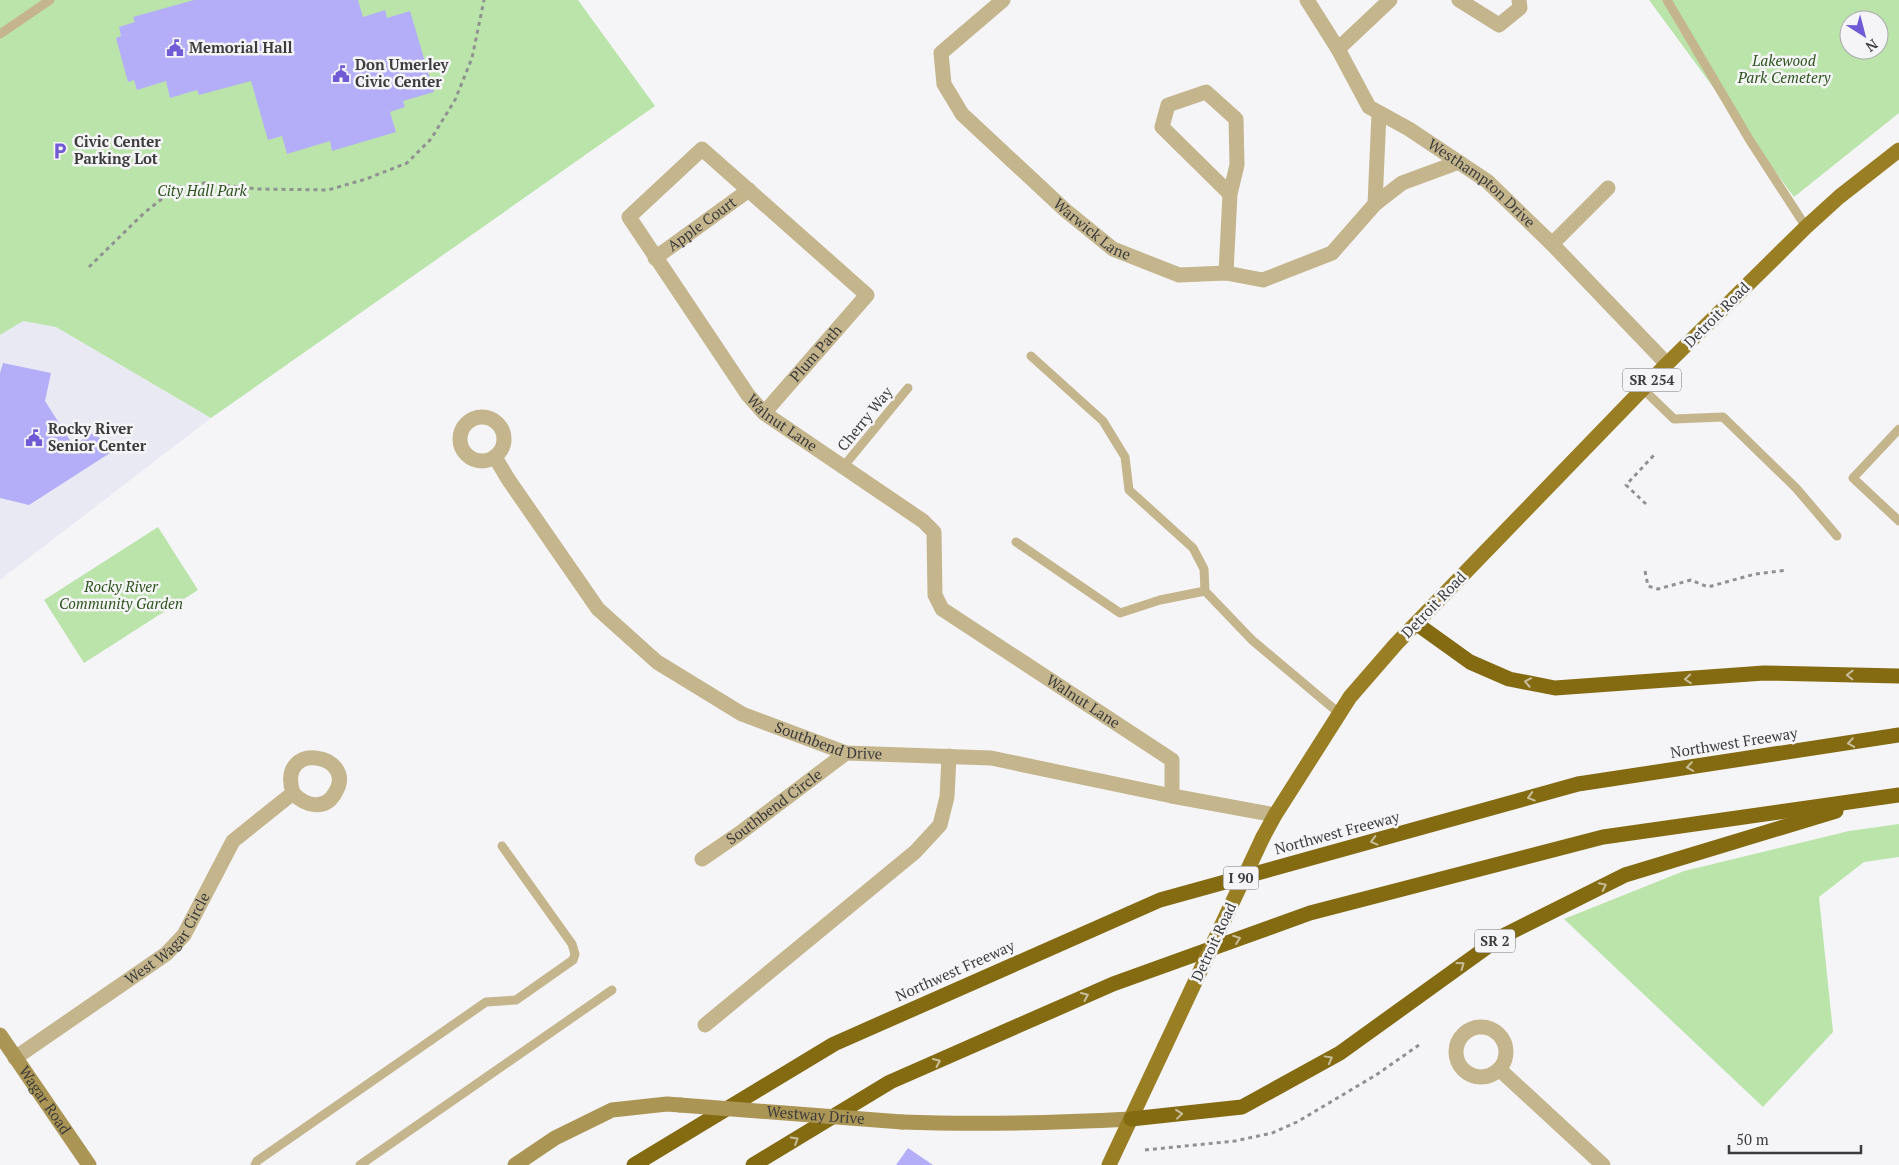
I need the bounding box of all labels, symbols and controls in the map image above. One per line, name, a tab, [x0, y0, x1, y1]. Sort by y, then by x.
north arrow	[1839, 10, 1889, 60]
text: N	[1862, 35, 1882, 57]
place label: Memorial Hall	[189, 37, 292, 57]
public building icon: Memorial Hall	[165, 38, 185, 58]
park label: Lakewood Park Cemetery	[1737, 50, 1831, 87]
place label: Don Umerley Civic Center	[355, 54, 450, 91]
public building icon: Don Umerley Civic Center	[331, 64, 351, 84]
place label: Civic Center Parking Lot	[74, 131, 161, 168]
street label: Westhampton Drive	[1424, 133, 1540, 231]
parking icon: Civic Center Parking Lot	[50, 141, 70, 161]
park label: City Hall Park	[157, 180, 248, 200]
street label: Apple Court	[663, 191, 740, 255]
street label: Warwick Lane	[1049, 193, 1134, 264]
street label: Detroit Road	[1679, 277, 1753, 351]
street label: Plum Path	[785, 320, 846, 386]
road number: SR 254	[1623, 368, 1681, 392]
street label: Cherry Way	[832, 382, 897, 455]
street label: Walnut Lane	[743, 389, 822, 455]
place label: Rocky River Senior Center	[48, 418, 147, 455]
public building icon: Rocky River Senior Center	[24, 428, 44, 448]
street label: Detroit Road	[1397, 567, 1470, 642]
park label: Rocky River Community Garden	[59, 576, 183, 613]
street label: Walnut Lane	[1043, 669, 1124, 732]
one-way arrow	[1846, 670, 1854, 680]
one-way arrow	[1684, 673, 1692, 684]
one-way arrow	[1524, 678, 1533, 688]
street label: Southbend Drive	[772, 716, 883, 763]
street label: Northwest Freeway	[1669, 722, 1799, 762]
one-way arrow	[1846, 737, 1855, 747]
one-way arrow	[1686, 761, 1694, 772]
street label: Southbend Circle	[722, 764, 826, 849]
one-way arrow	[1527, 792, 1535, 802]
street label: Northwest Freeway	[1272, 806, 1402, 858]
one-way arrow	[1370, 835, 1379, 846]
road number: I 90	[1224, 866, 1258, 890]
one-way arrow	[1598, 882, 1607, 893]
street label: West Wagar Circle	[120, 888, 214, 989]
street label: Detroit Road	[1186, 899, 1240, 984]
road number: SR 2	[1475, 929, 1515, 952]
street label: Northwest Freeway	[892, 935, 1018, 1005]
one-way arrow	[1233, 935, 1241, 945]
one-way arrow	[1456, 962, 1465, 972]
one-way arrow	[1080, 991, 1089, 1002]
one-way arrow	[1324, 1055, 1333, 1065]
one-way arrow	[932, 1057, 941, 1068]
street label: Wagar Road	[15, 1061, 76, 1138]
street label: Westway Drive	[766, 1101, 865, 1128]
one-way arrow	[1175, 1109, 1183, 1120]
scale bar	[1729, 1122, 1862, 1154]
text: 50 m	[1736, 1129, 1769, 1149]
one-way arrow	[789, 1136, 798, 1146]

